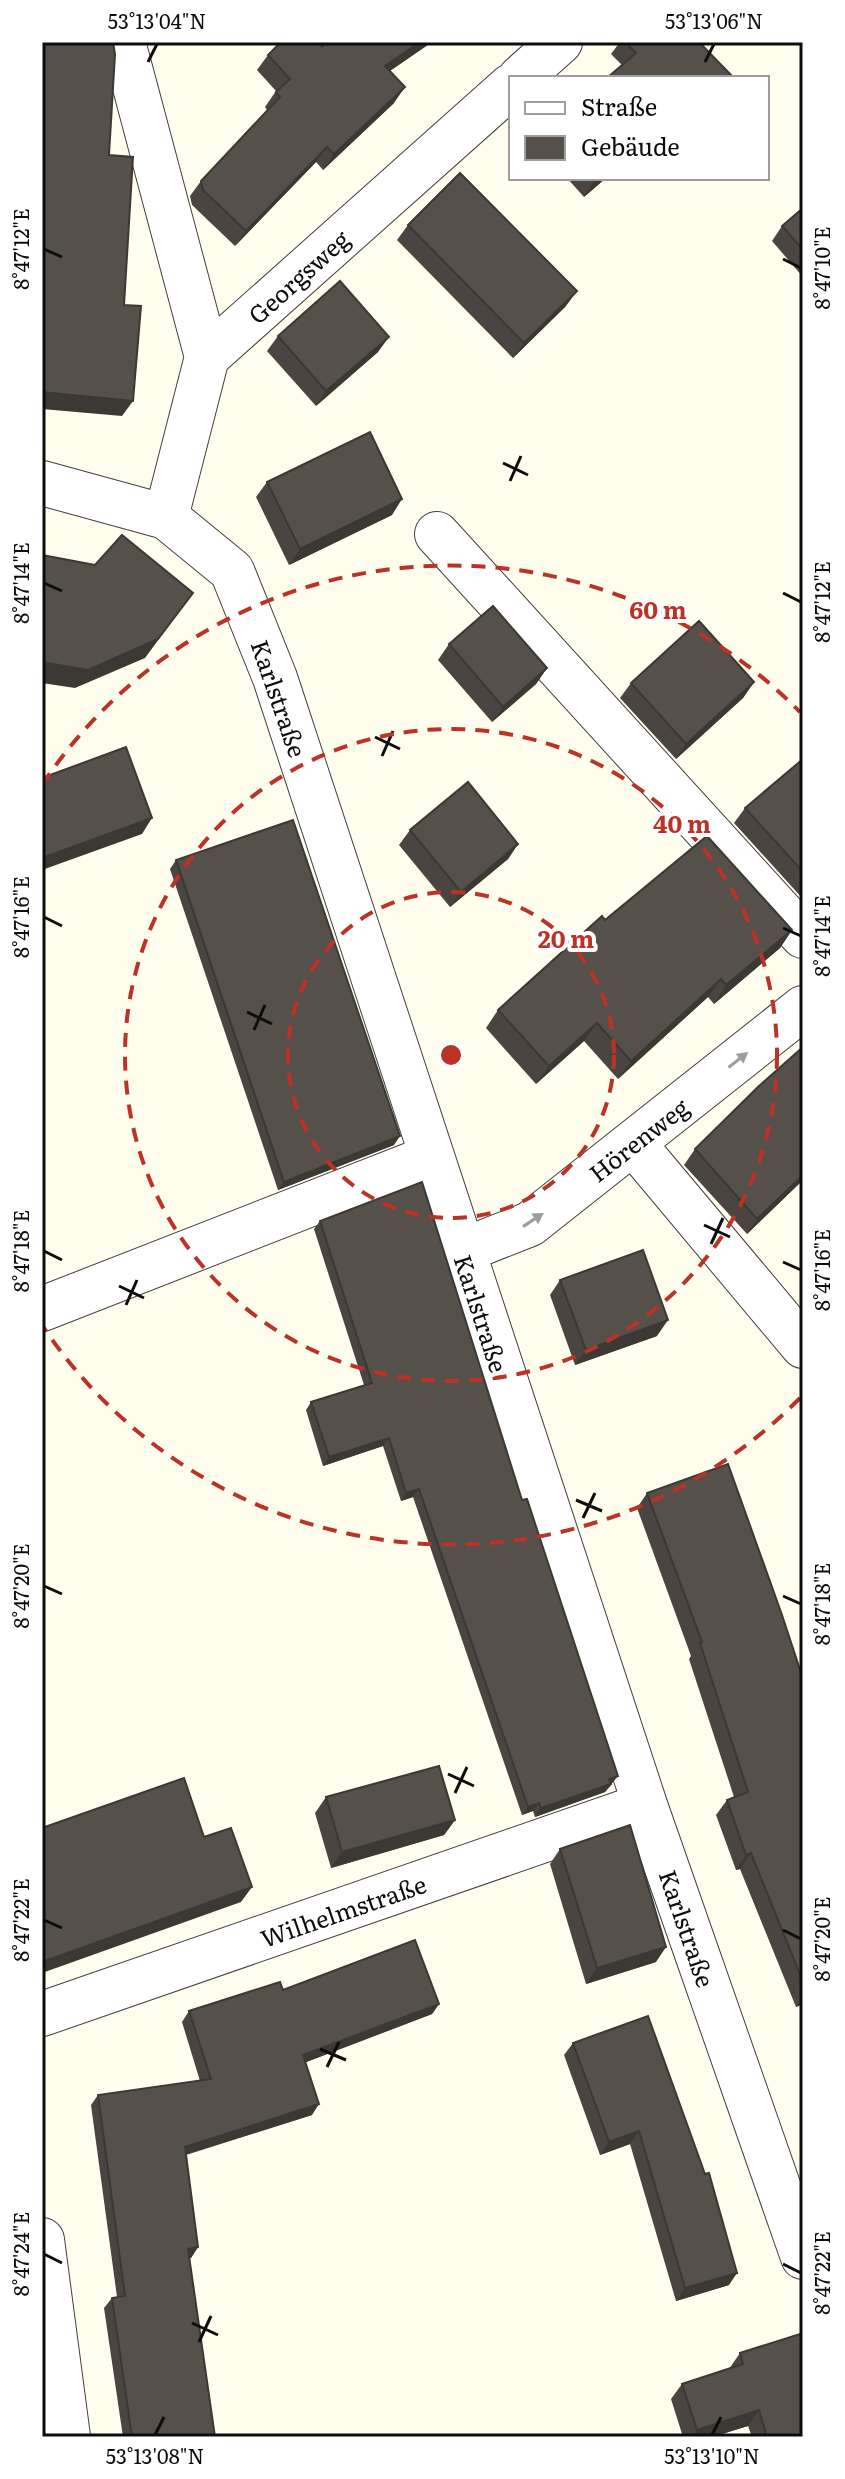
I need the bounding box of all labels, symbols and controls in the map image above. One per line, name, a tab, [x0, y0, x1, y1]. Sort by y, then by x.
text: 53°13'04"N	[108, 5, 206, 35]
text: 53°13'06"N	[665, 5, 763, 35]
legend	[509, 76, 769, 180]
text: Straße	[581, 88, 657, 123]
text: Gebäude	[581, 128, 680, 163]
text: 8°47'12"E	[5, 208, 35, 290]
street label: Georgsweg	[240, 221, 357, 331]
text: 8°47'10"E	[806, 227, 836, 309]
text: 8°47'14"E	[5, 542, 35, 624]
text: 8°47'12"E	[806, 561, 836, 643]
text: 60 m	[629, 591, 687, 626]
street label: Karlstraße	[244, 635, 316, 761]
text: 40 m	[653, 805, 711, 840]
text: 8°47'16"E	[5, 876, 35, 958]
text: 8°47'14"E	[806, 895, 836, 977]
text: 20 m	[538, 920, 594, 955]
centre of rings	[437, 1041, 465, 1069]
one-way arrow	[728, 1052, 748, 1068]
street label: Hörenweg	[581, 1088, 696, 1189]
text: 8°47'18"E	[5, 1210, 35, 1292]
one-way arrow	[522, 1213, 544, 1228]
text: 8°47'16"E	[806, 1229, 836, 1311]
street label: Karlstraße	[446, 1250, 518, 1376]
text: 8°47'20"E	[5, 1544, 35, 1628]
text: 8°47'18"E	[806, 1563, 836, 1645]
street label: Wilhelmstraße	[255, 1865, 431, 1955]
street label: Karlstraße	[652, 1865, 724, 1991]
text: 8°47'22"E	[5, 1878, 35, 1962]
text: 8°47'20"E	[806, 1897, 836, 1981]
text: 8°47'24"E	[5, 2212, 35, 2296]
text: 8°47'22"E	[806, 2231, 836, 2315]
text: 53°13'08"N	[106, 2440, 204, 2470]
text: 53°13'10"N	[664, 2440, 760, 2470]

